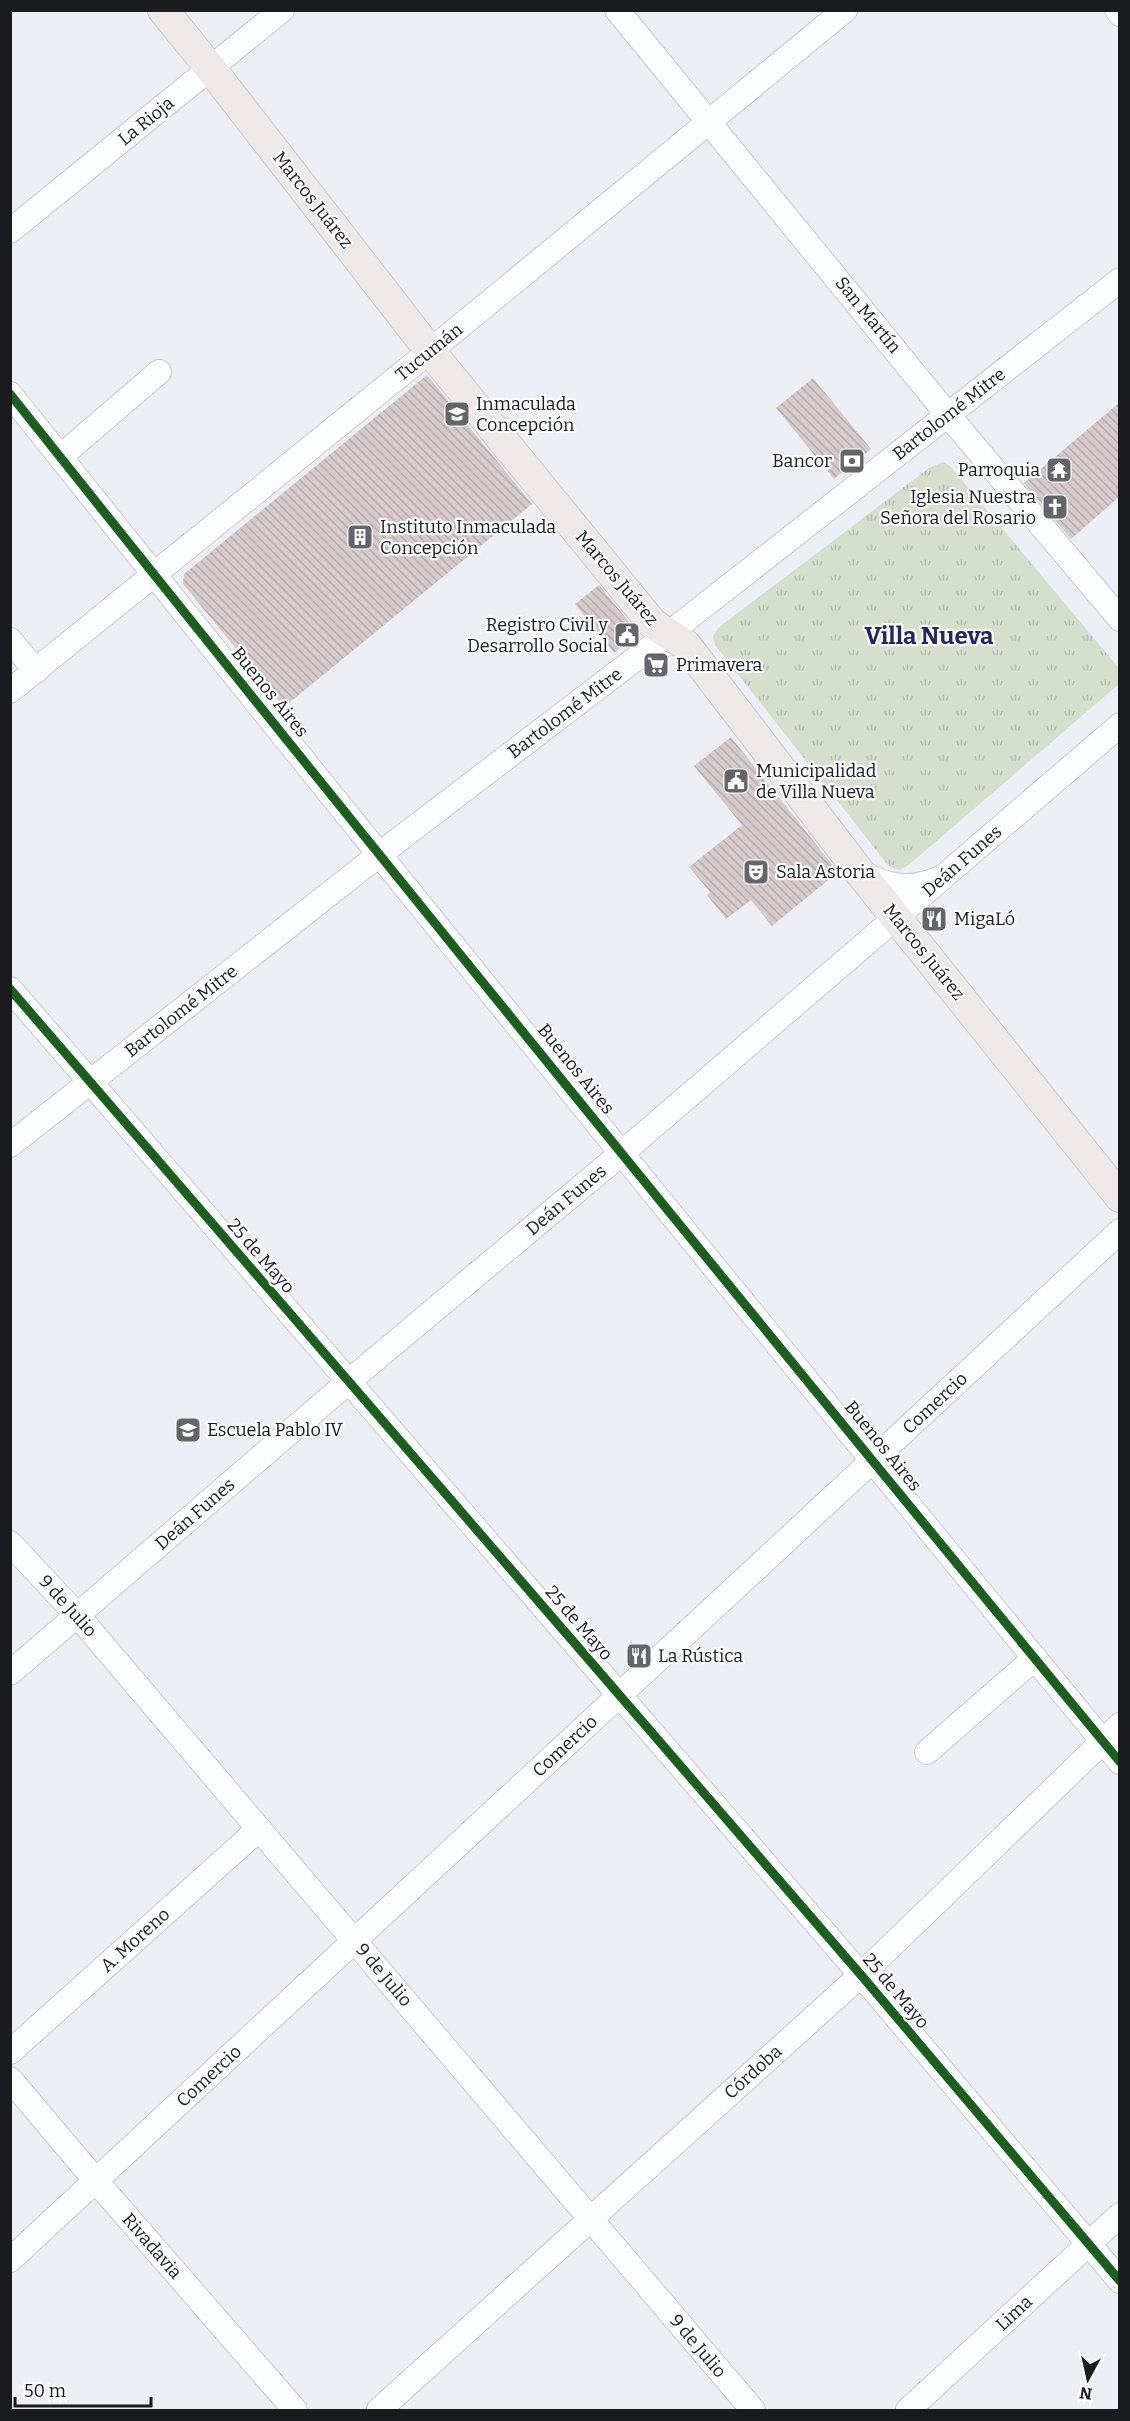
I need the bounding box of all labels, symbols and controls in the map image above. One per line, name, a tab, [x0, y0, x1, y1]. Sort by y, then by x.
street label: La Rioja	[114, 92, 178, 150]
street label: Marcos Juárez	[268, 147, 358, 253]
street label: San Martín	[830, 272, 906, 358]
street label: Tucumán	[391, 318, 467, 386]
street label: Bartolomé Mitre	[888, 363, 1010, 465]
place label: Inmaculada Concepción	[476, 393, 576, 436]
school or university icon: Inmaculada Concepción	[442, 399, 472, 429]
bank icon: Bancor	[837, 446, 867, 476]
place label: Bancor	[772, 450, 832, 472]
temple icon: Parroquia	[1044, 455, 1074, 485]
place label: Parroquia	[958, 459, 1040, 481]
place label: Iglesia Nuestra Señora del Rosario	[880, 486, 1036, 529]
church icon: Iglesia Nuestra Señora del Rosario	[1040, 492, 1070, 522]
place label: Instituto Inmaculada Concepción	[380, 516, 556, 559]
building icon: Instituto Inmaculada Concepción	[345, 522, 375, 552]
street label: Marcos Juárez	[571, 526, 663, 630]
place label: Registro Civil y Desarrollo Social	[467, 614, 608, 657]
public building icon: Registro Civil y Desarrollo Social	[612, 620, 642, 650]
district label: Villa Nueva	[865, 622, 994, 650]
street label: Buenos Aires	[227, 642, 313, 742]
supermarket icon: Primavera	[641, 650, 671, 680]
place label: Primavera	[676, 654, 763, 676]
street label: Bartolomé Mitre	[504, 663, 626, 763]
place label: Municipalidad de Villa Nueva	[756, 760, 877, 803]
public building icon: Municipalidad de Villa Nueva	[721, 766, 751, 796]
street label: Deán Funes	[918, 820, 1006, 902]
theatre icon: Sala Astoria	[741, 857, 771, 887]
place label: Sala Astoria	[776, 861, 875, 883]
street label: Marcos Juárez	[879, 899, 969, 1005]
restaurant icon: MigaLó	[919, 904, 949, 934]
place label: MigaLó	[954, 908, 1015, 930]
street label: Bartolomé Mitre	[120, 960, 242, 1062]
street label: Buenos Aires	[533, 1019, 619, 1119]
street label: Deán Funes	[521, 1160, 611, 1240]
street label: 25 de Mayo	[223, 1214, 299, 1298]
street label: Comercio	[898, 1367, 972, 1439]
street label: Buenos Aires	[840, 1396, 926, 1496]
school or university icon: Escuela Pablo IV	[173, 1415, 203, 1445]
place label: Escuela Pablo IV	[207, 1419, 343, 1441]
street label: Deán Funes	[151, 1473, 239, 1555]
street label: 9 de Julio	[34, 1570, 102, 1642]
street label: 25 de Mayo	[541, 1581, 617, 1665]
restaurant icon: La Rústica	[624, 1641, 654, 1671]
place label: La Rústica	[658, 1645, 743, 1667]
street label: Comercio	[528, 1710, 602, 1782]
street label: A. Moreno	[96, 1903, 174, 1977]
street label: 9 de Julio	[351, 1939, 417, 2011]
street label: 25 de Mayo	[858, 1949, 934, 2033]
street label: Comercio	[172, 2040, 246, 2112]
street label: Córdoba	[720, 2040, 787, 2104]
street label: Rivadavia	[118, 2209, 187, 2283]
street label: Lima	[991, 2291, 1037, 2335]
street label: 9 de Julio	[665, 2310, 731, 2382]
north arrow	[1058, 2349, 1118, 2409]
scale bar	[15, 2370, 152, 2408]
text: 50 m	[24, 2380, 66, 2402]
text: N	[1079, 2383, 1093, 2404]

